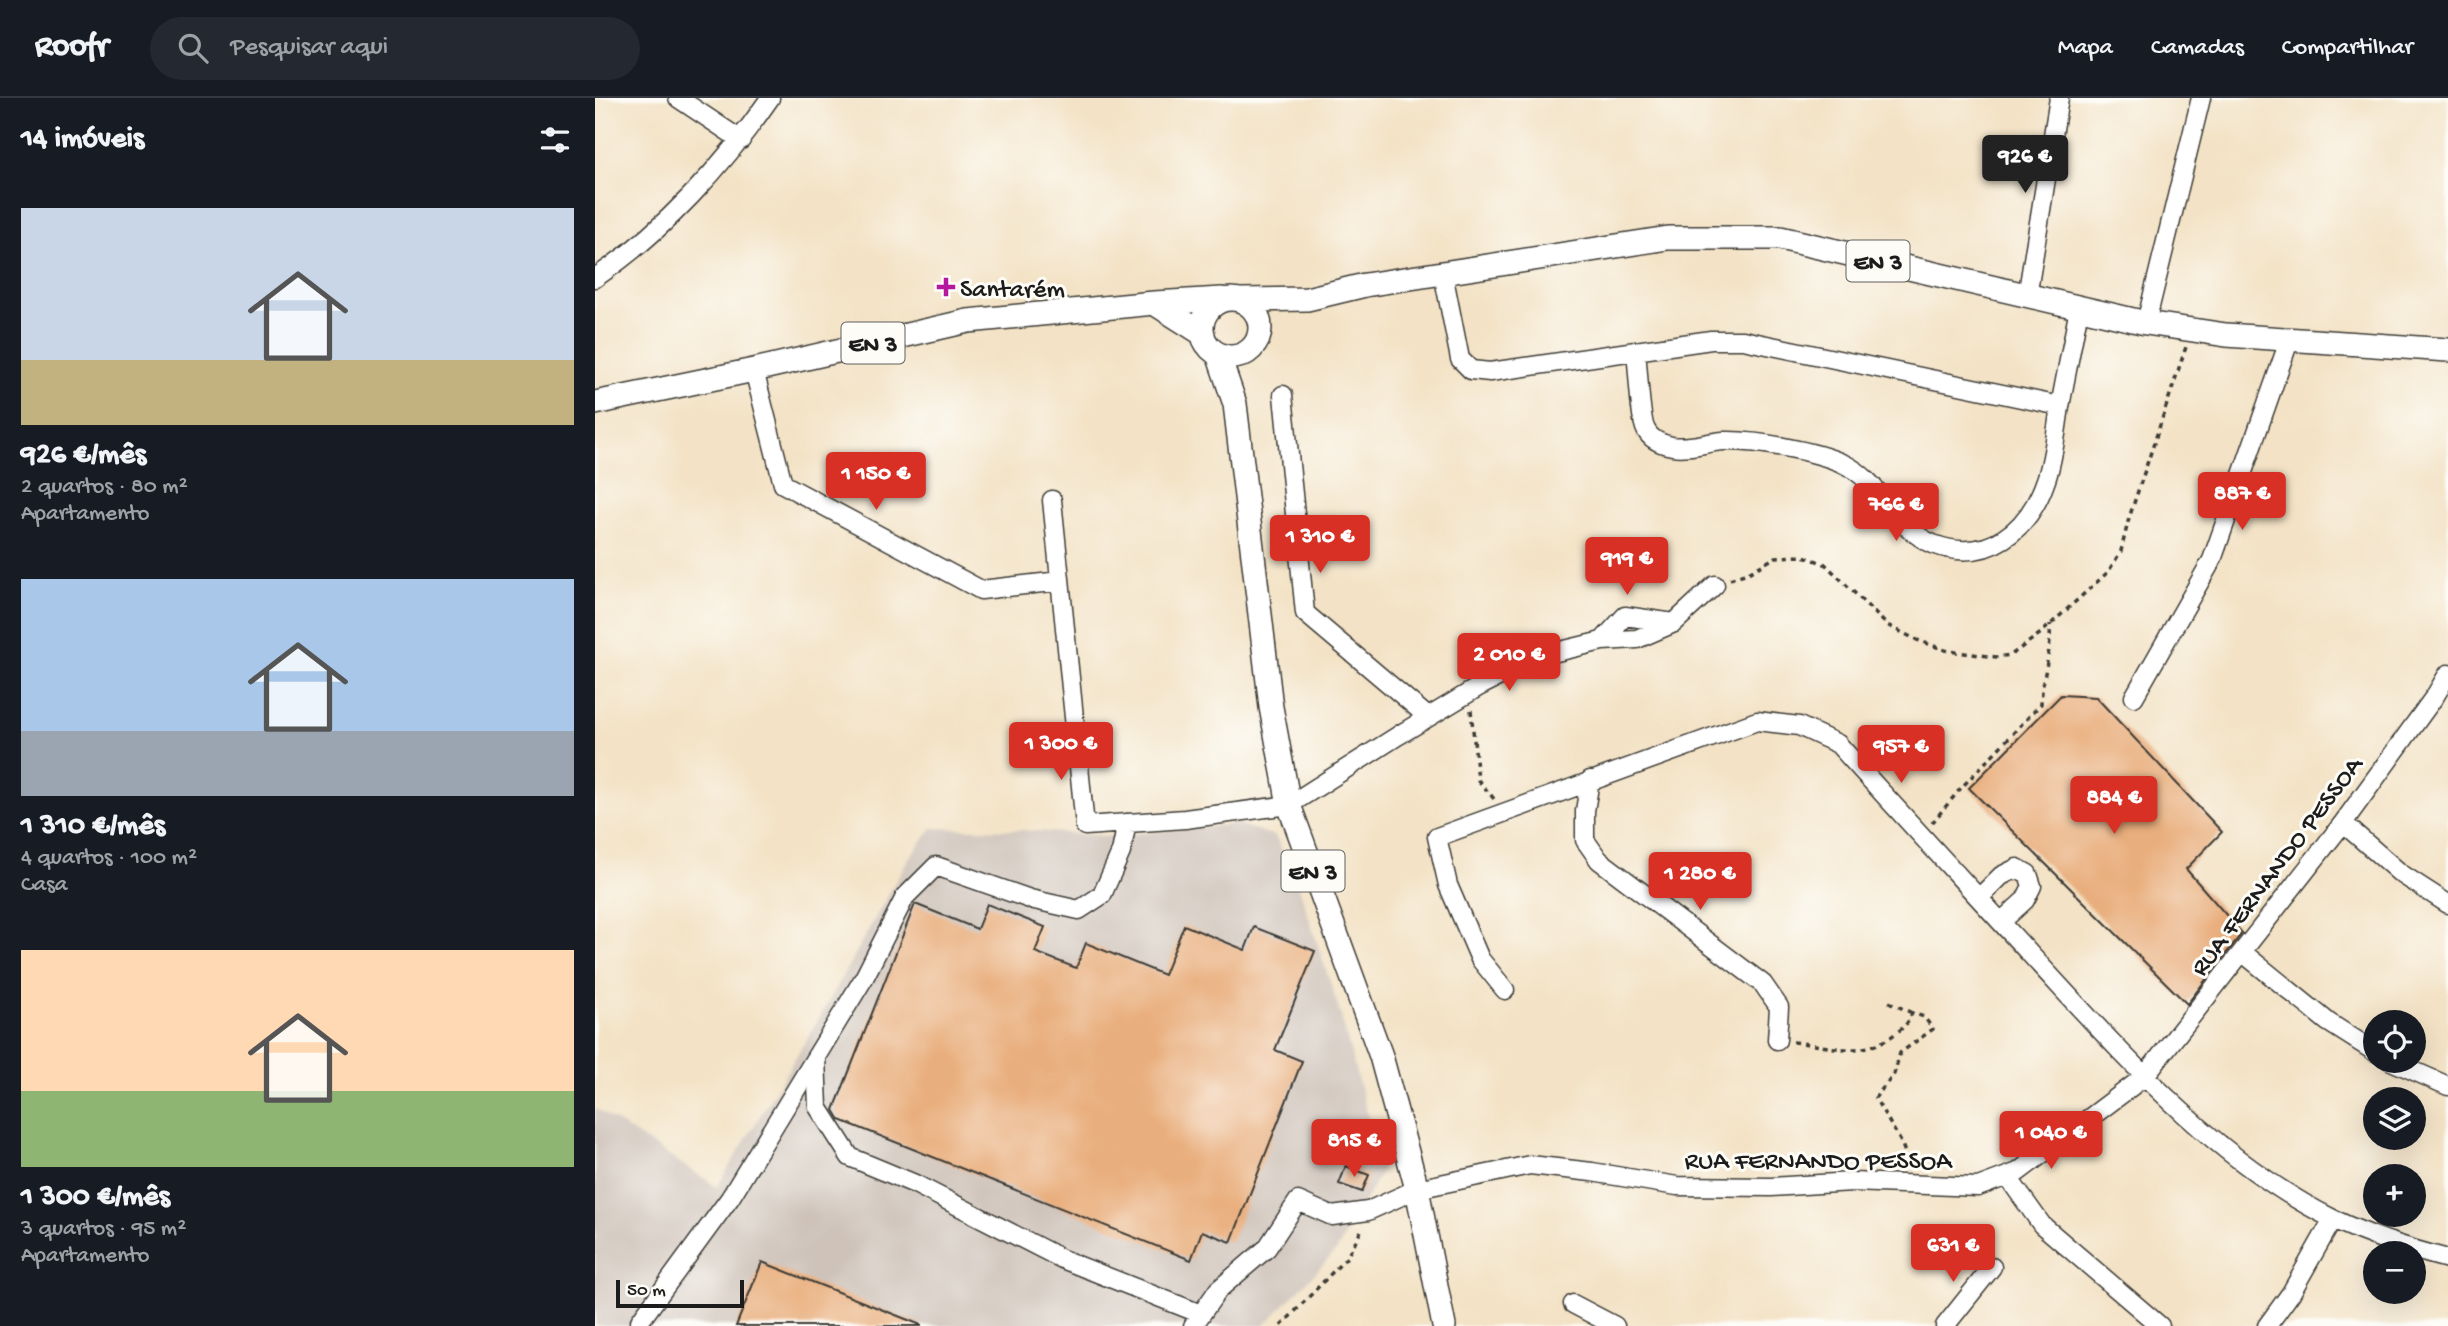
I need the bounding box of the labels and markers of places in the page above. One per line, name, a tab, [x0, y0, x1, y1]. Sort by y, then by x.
pin: 926 €	[1976, 136, 2074, 195]
place label: Santarém	[960, 276, 1065, 307]
marker: Santarém	[938, 279, 954, 295]
pin: 1 150 €	[811, 452, 941, 512]
pin: 887 €	[2193, 472, 2291, 532]
pin: 766 €	[1847, 484, 1945, 543]
pin: 1 310 €	[1255, 516, 1385, 575]
pin: 919 €	[1578, 538, 1676, 597]
pin: 2 010 €	[1444, 634, 1574, 693]
pin: 1 300 €	[996, 722, 1126, 782]
pin: 957 €	[1852, 726, 1950, 785]
pin: 884 €	[2065, 776, 2163, 836]
pin: 1 280 €	[1635, 852, 1765, 912]
pin: 1 040 €	[1986, 1112, 2116, 1171]
pin: 815 €	[1305, 1119, 1403, 1179]
pin: 631 €	[1904, 1224, 2002, 1284]

